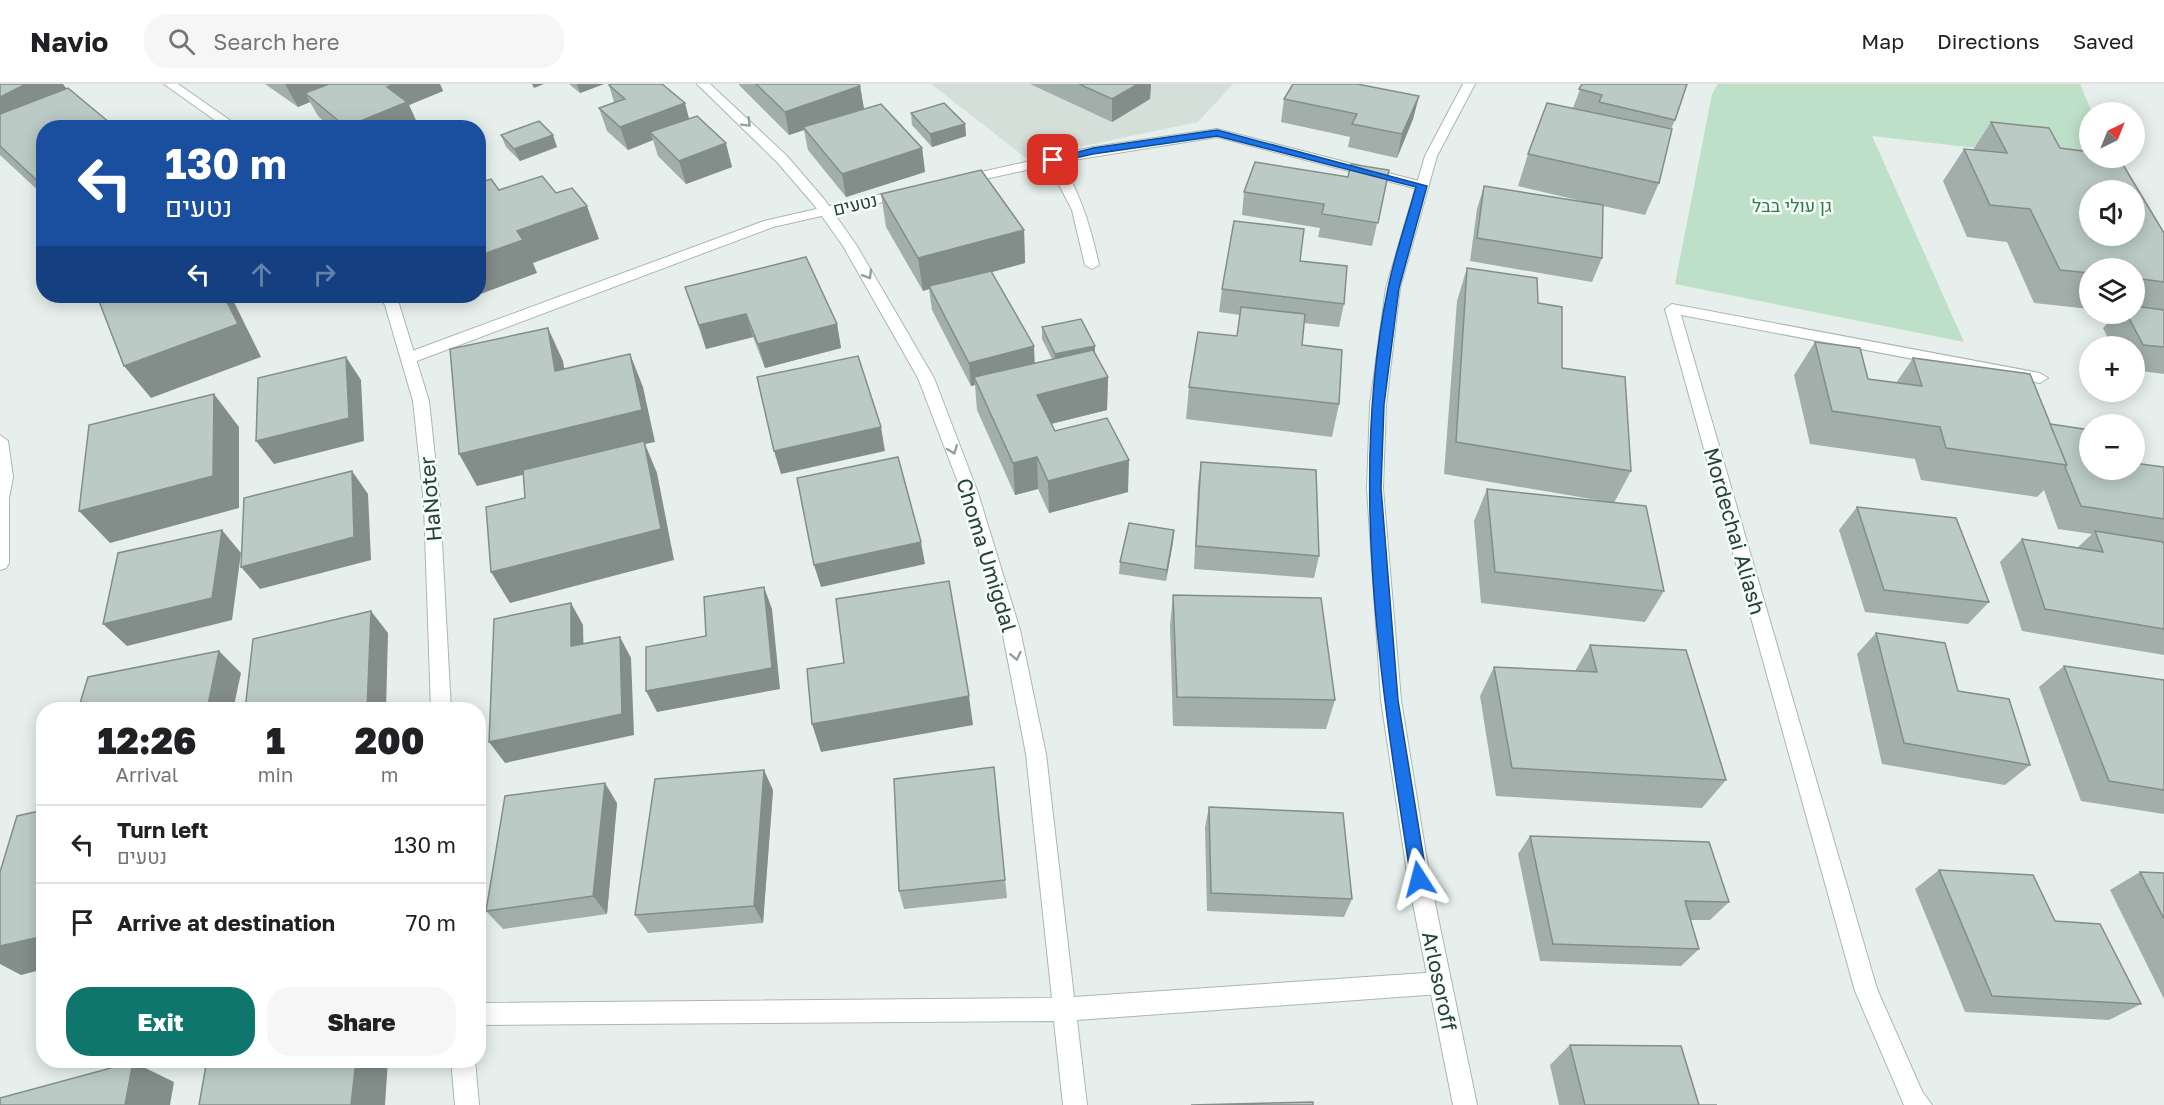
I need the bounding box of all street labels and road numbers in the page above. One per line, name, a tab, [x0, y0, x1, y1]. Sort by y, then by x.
street label: נטעים	[831, 188, 879, 220]
street label: Mordechai Aliash	[1699, 444, 1771, 618]
street label: HaNoter	[413, 455, 447, 543]
street label: Choma Umigdal	[951, 475, 1023, 635]
street label: Arlosoroff	[1417, 929, 1463, 1033]

